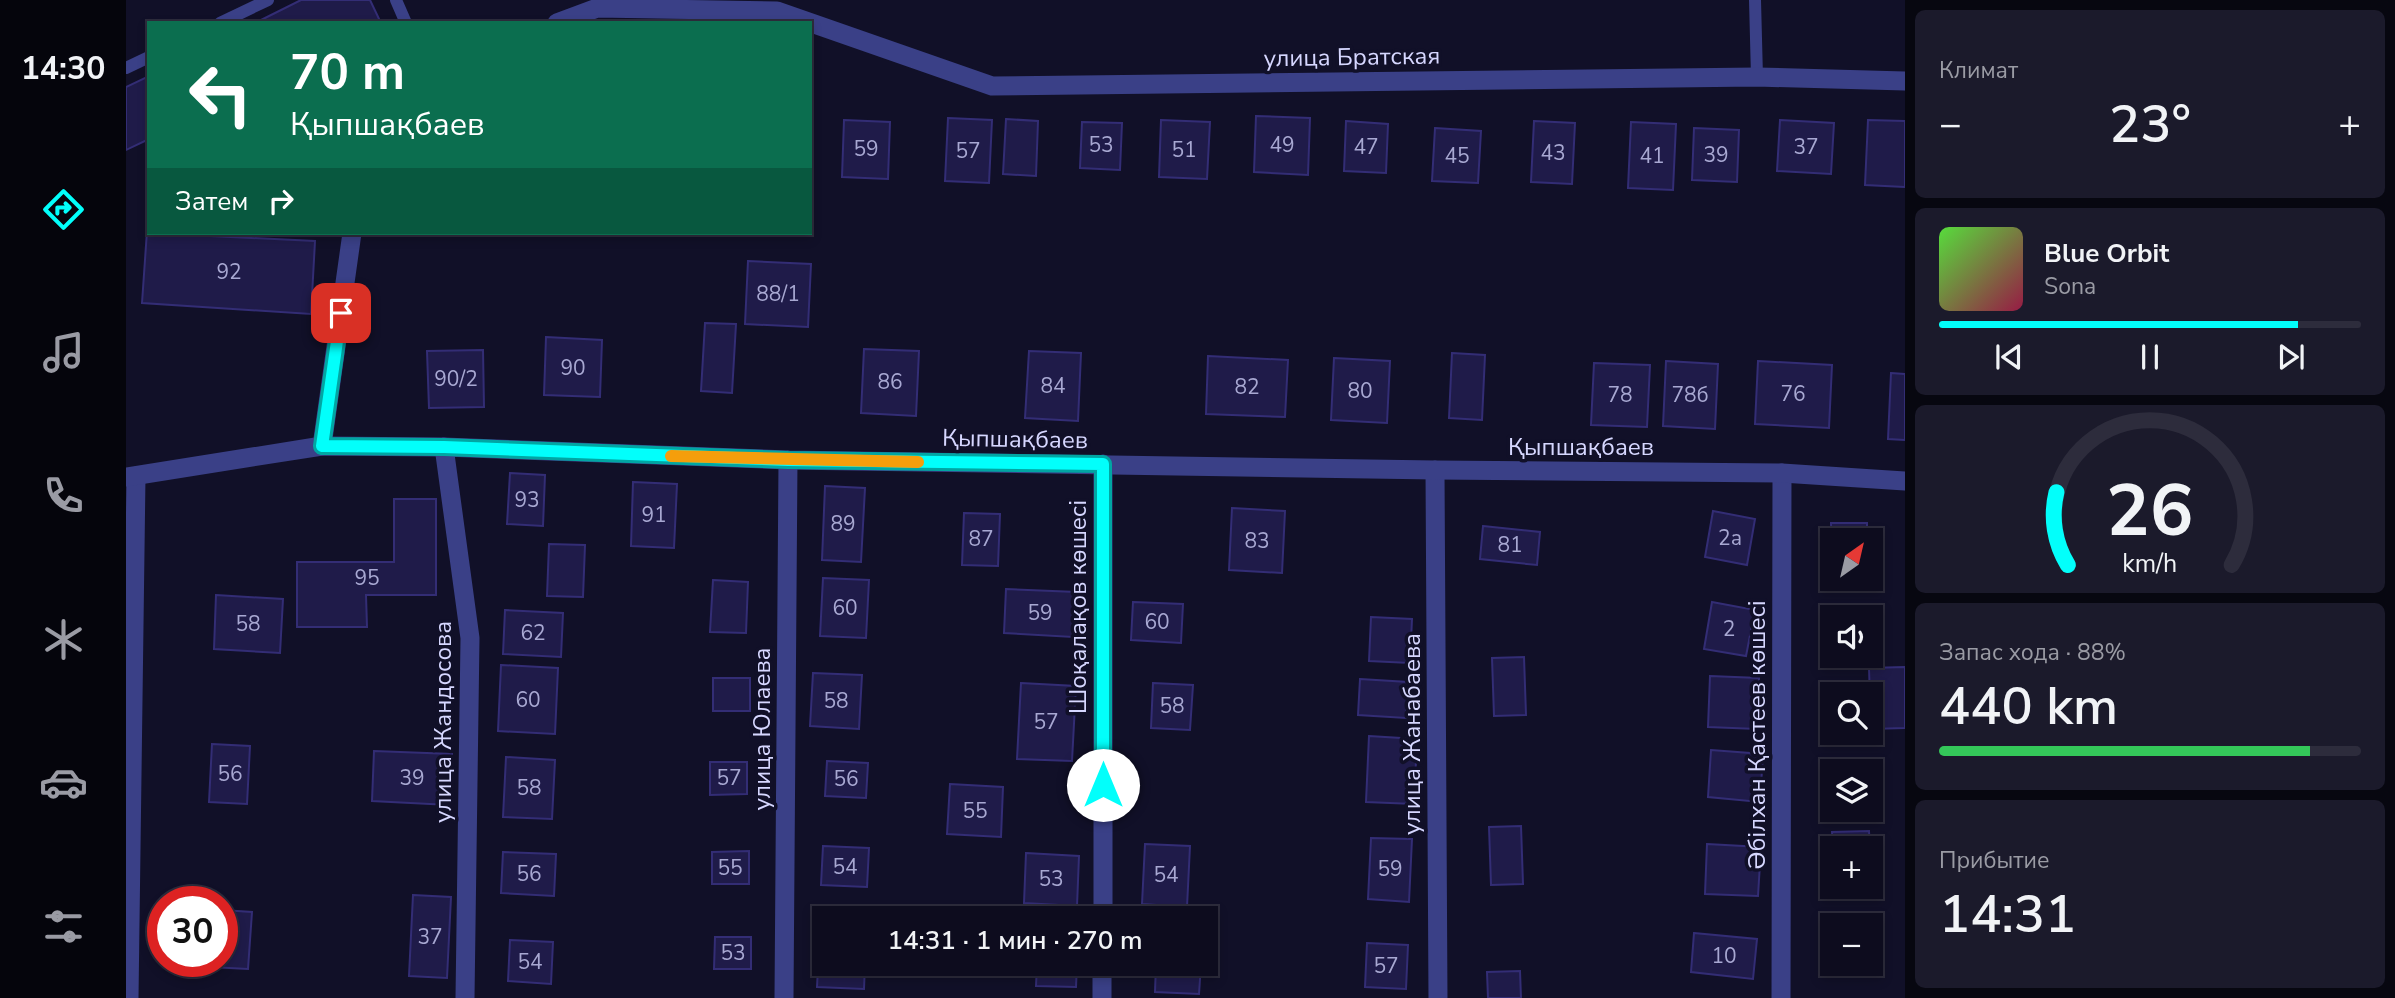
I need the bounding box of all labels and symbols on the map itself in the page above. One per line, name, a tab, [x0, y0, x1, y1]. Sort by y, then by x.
street label: улица Братская	[1263, 39, 1441, 75]
house number: 53	[1088, 131, 1114, 159]
house number: 49	[1269, 131, 1295, 159]
house number: 47	[1353, 133, 1379, 161]
house number: 37	[1793, 133, 1819, 161]
house number: 59	[853, 135, 879, 163]
house number: 51	[1171, 136, 1197, 164]
house number: 57	[955, 137, 981, 165]
house number: 43	[1540, 139, 1566, 167]
house number: 39	[1703, 141, 1729, 169]
house number: 45	[1444, 142, 1470, 170]
house number: 41	[1639, 142, 1665, 170]
house number: 92	[216, 258, 242, 286]
house number: 88/1	[756, 280, 800, 308]
pin	[311, 283, 371, 343]
house number: 90	[560, 354, 586, 382]
house number: 90/2	[434, 365, 478, 393]
house number: 86	[877, 368, 903, 396]
house number: 84	[1040, 372, 1066, 400]
house number: 82	[1234, 373, 1260, 401]
house number: 80	[1347, 377, 1373, 405]
house number: 76	[1780, 380, 1806, 408]
house number: 78	[1607, 381, 1633, 409]
house number: 78б	[1671, 381, 1709, 409]
street label: Қыпшақбаев	[942, 422, 1088, 456]
street label: Қыпшақбаев	[1508, 431, 1654, 463]
house number: 93	[514, 486, 540, 514]
street label: Шоқалақов көшесі	[1062, 500, 1094, 714]
house number: 91	[641, 501, 667, 529]
house number: 89	[830, 510, 856, 538]
house number: 2а	[1718, 524, 1742, 552]
house number: 87	[968, 525, 994, 553]
house number: 83	[1244, 527, 1270, 555]
north arrow	[1820, 528, 1883, 592]
house number: 81	[1497, 531, 1523, 559]
house number: 95	[354, 564, 380, 592]
house number: 60	[832, 594, 858, 622]
house number: 59	[1027, 599, 1053, 627]
street label: Әбілхан Қастеев көшесі	[1741, 600, 1773, 870]
house number: 60	[1144, 608, 1170, 636]
house number: 58	[235, 610, 261, 638]
house number: 2	[1723, 615, 1735, 643]
house number: 62	[520, 619, 546, 647]
street label: улица Жандосова	[427, 621, 459, 823]
street label: улица Жанабаева	[1396, 633, 1428, 835]
street label: улица Юлаева	[746, 648, 778, 810]
house number: 60	[515, 686, 541, 714]
house number: 58	[823, 687, 849, 715]
house number: 58	[1159, 692, 1185, 720]
house number: 57	[1033, 708, 1059, 736]
position arrow	[1066, 748, 1140, 822]
house number: 56	[217, 760, 243, 788]
house number: 39	[399, 764, 425, 792]
house number: 57	[716, 764, 742, 792]
house number: 56	[833, 765, 859, 793]
house number: 58	[516, 774, 542, 802]
house number: 55	[962, 797, 988, 825]
house number: 54	[832, 853, 858, 881]
house number: 55	[717, 854, 743, 882]
house number: 59	[1377, 855, 1403, 883]
house number: 56	[516, 860, 542, 888]
house number: 54	[1153, 861, 1179, 889]
house number: 53	[1038, 865, 1064, 893]
speed limit sign: 30	[147, 886, 238, 977]
house number: 37	[417, 923, 443, 951]
house number: 53	[720, 939, 746, 967]
house number: 10	[1711, 942, 1737, 970]
house number: 54	[517, 948, 543, 976]
house number: 57	[1373, 952, 1399, 980]

